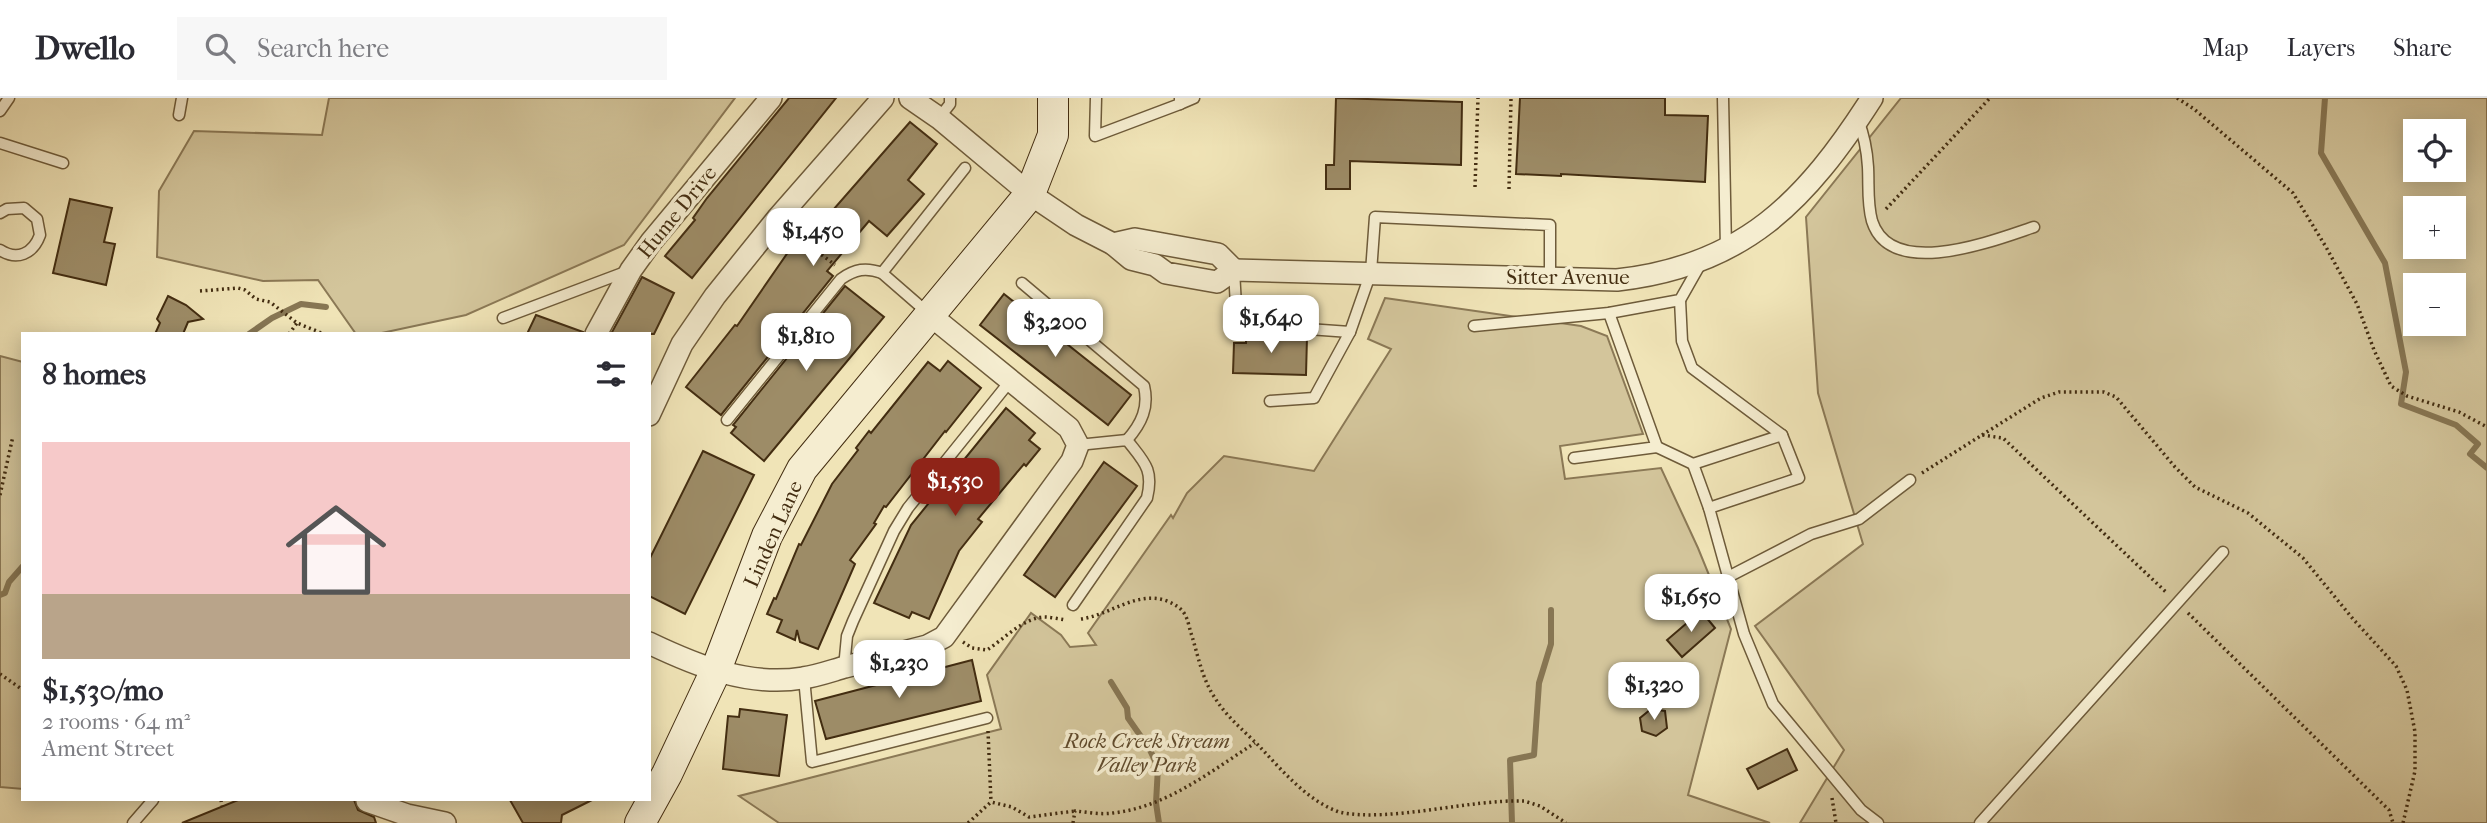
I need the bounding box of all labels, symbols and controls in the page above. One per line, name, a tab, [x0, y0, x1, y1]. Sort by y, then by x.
search box	[177, 17, 667, 80]
text: Dwello	[35, 29, 135, 68]
icon: search	[201, 29, 239, 67]
text: Search here	[257, 33, 389, 64]
text: Map	[2203, 34, 2249, 62]
text: Layers	[2287, 34, 2355, 62]
text: Share	[2393, 34, 2452, 62]
map controls	[2403, 119, 2466, 336]
button: locate	[2403, 119, 2466, 182]
street label: Hume Drive	[632, 161, 722, 263]
button: +	[2403, 196, 2466, 259]
pin: $1,450	[756, 208, 870, 268]
text: $1,450	[782, 217, 844, 244]
street label: Sitter Avenue	[1506, 265, 1630, 289]
button: −	[2403, 273, 2466, 336]
pin: $1,640	[1214, 296, 1328, 355]
pin: $3,200	[998, 300, 1112, 359]
text: $1,640	[1239, 304, 1303, 331]
text: $3,200	[1023, 308, 1087, 335]
pin: $1,810	[749, 314, 863, 373]
text: $1,810	[777, 322, 835, 349]
icon: filters	[592, 355, 630, 393]
text: 8 homes	[42, 357, 146, 392]
pin: $1,530	[898, 458, 1012, 518]
text: $1,530	[927, 467, 983, 494]
street label: Linden Lane	[739, 477, 807, 591]
icon: home	[273, 487, 399, 613]
pin: $1,650	[1634, 574, 1748, 634]
text: $1,650	[1661, 583, 1721, 610]
pin: $1,230	[842, 640, 956, 700]
text: $1,230	[869, 649, 929, 676]
pin: $1,320	[1597, 662, 1711, 722]
text: $1,320	[1624, 671, 1684, 698]
text: $1,530/mo	[42, 673, 163, 708]
text: 2 rooms · 64 m²	[42, 708, 190, 735]
park label: Rock Creek Stream Valley Park	[1062, 729, 1230, 777]
text: Ament Street	[42, 735, 174, 762]

